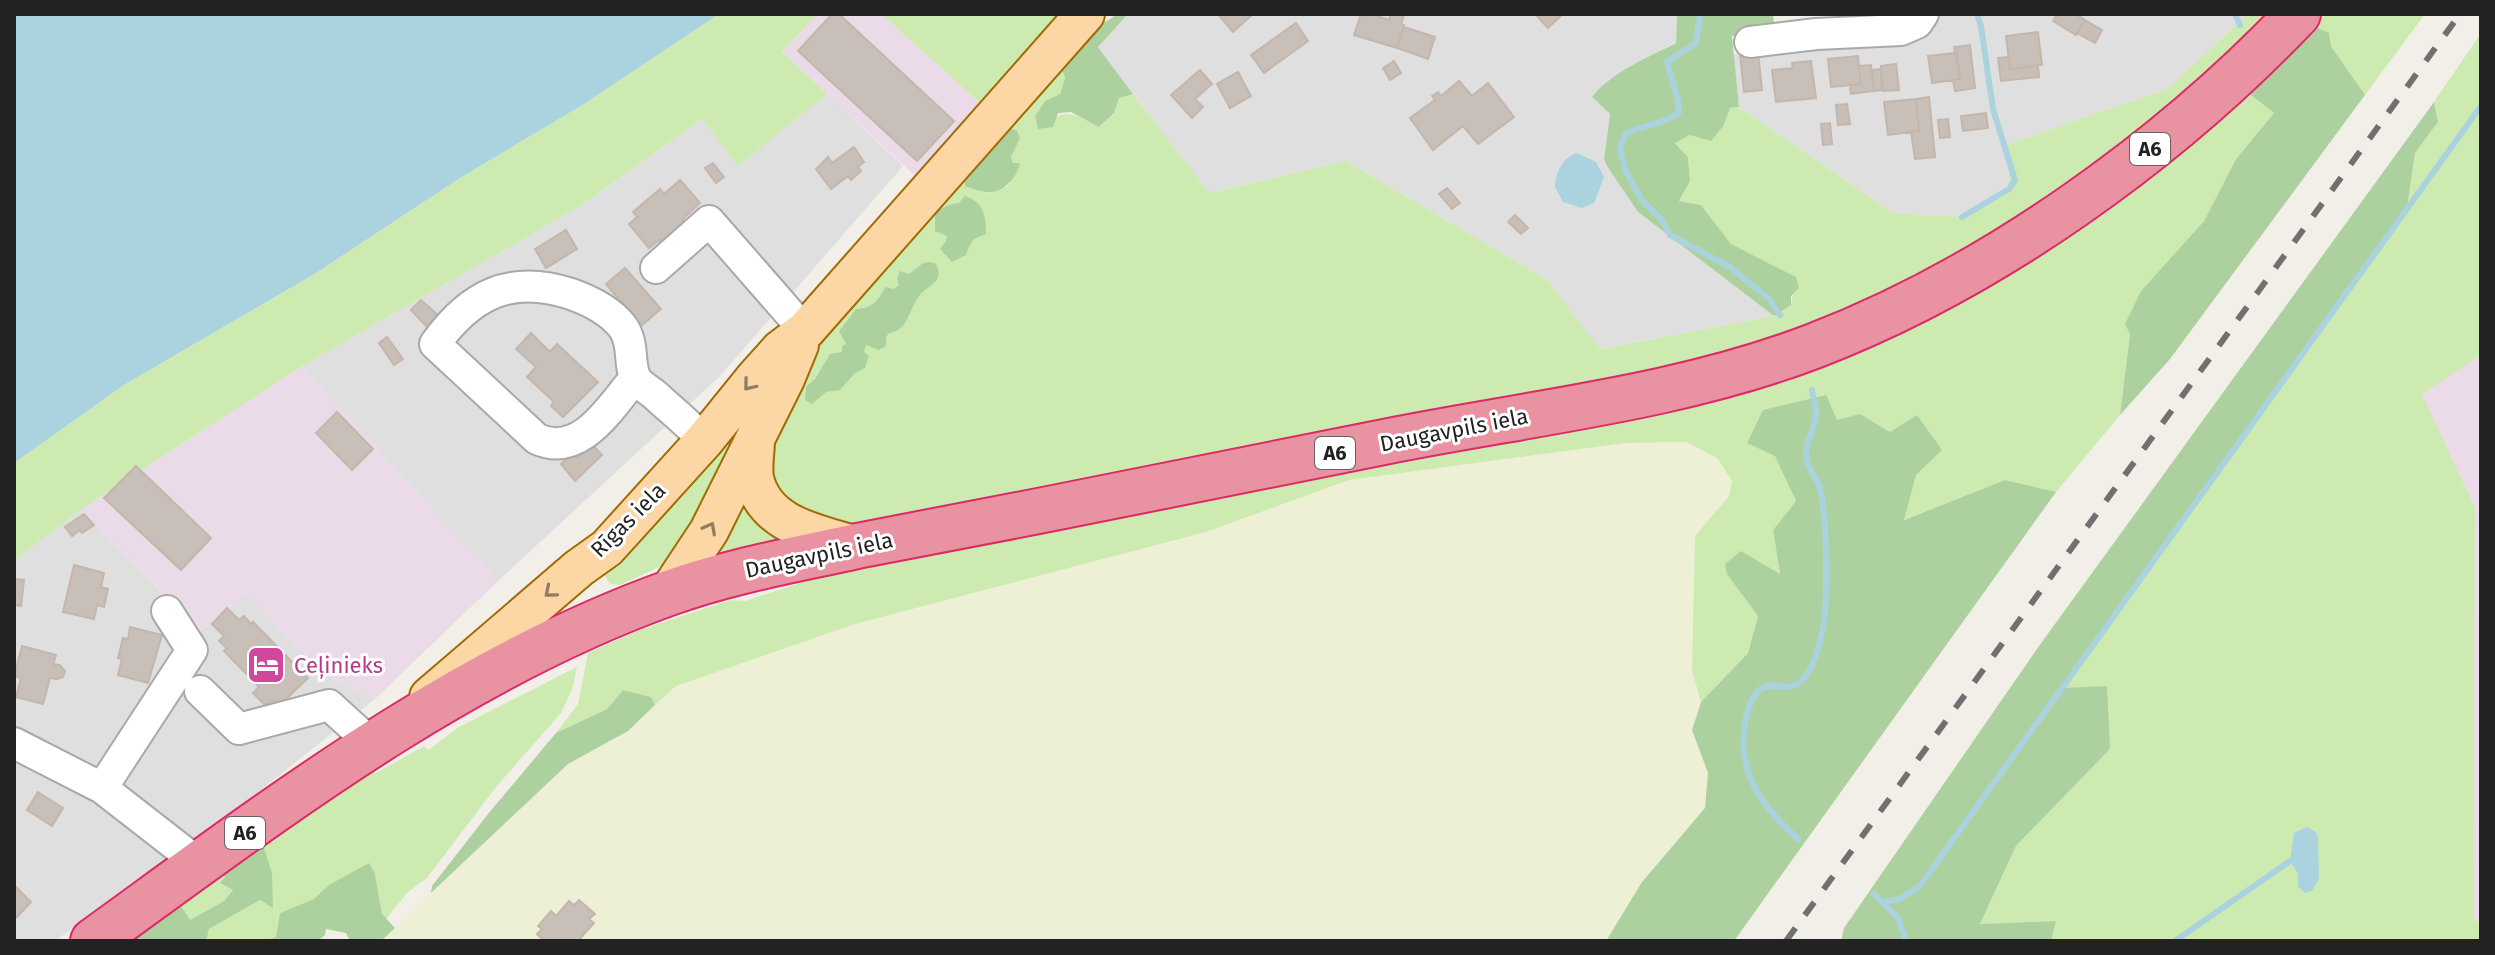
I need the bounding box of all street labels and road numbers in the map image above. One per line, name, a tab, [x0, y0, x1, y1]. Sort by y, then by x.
road number: A6	[2130, 133, 2170, 165]
street label: Daugavpils iela	[1378, 402, 1530, 458]
road number: A6	[1315, 437, 1355, 469]
street label: Rīgas iela	[585, 477, 671, 563]
street label: Daugavpils iela	[743, 526, 895, 584]
road number: A6	[225, 817, 265, 849]

